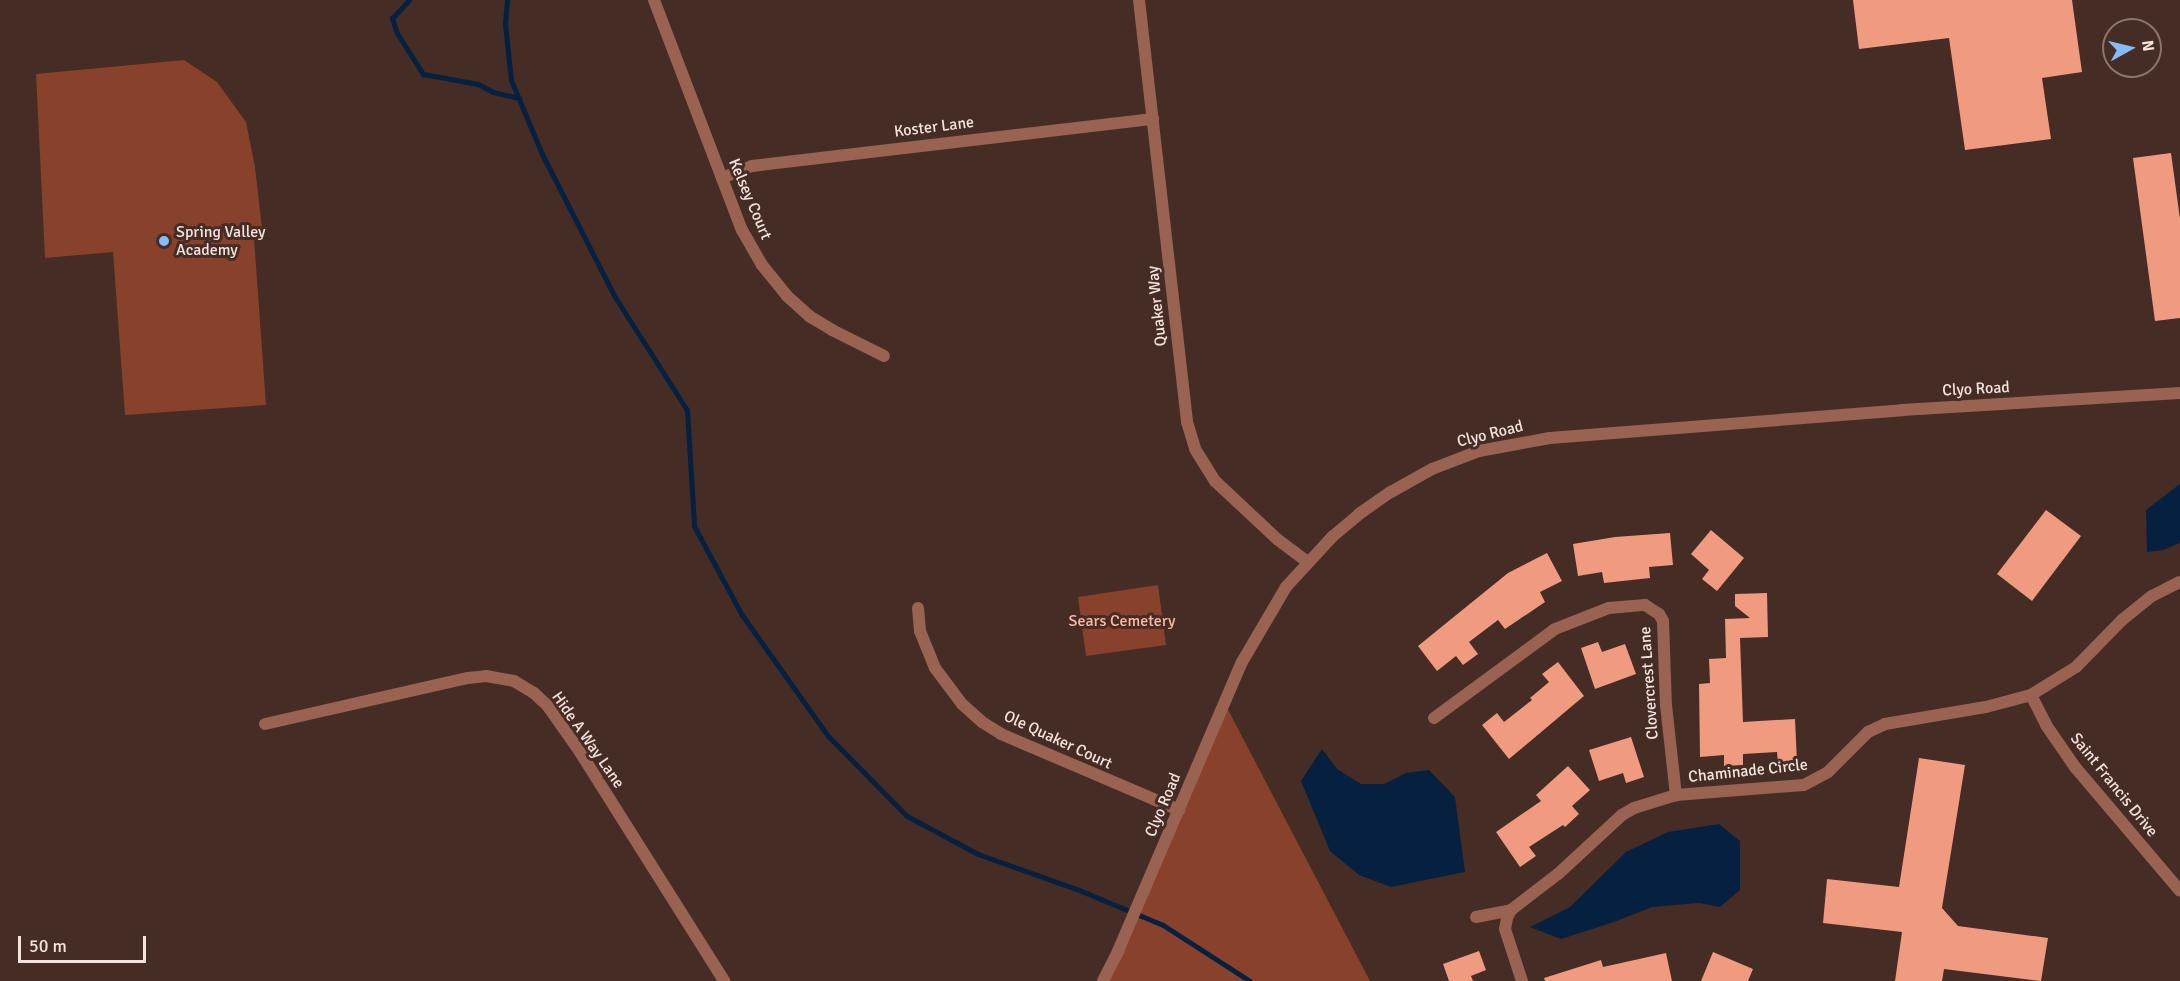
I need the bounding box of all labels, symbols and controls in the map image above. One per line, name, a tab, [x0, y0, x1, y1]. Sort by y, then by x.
north arrow	[2102, 18, 2162, 78]
text: N	[2137, 39, 2159, 53]
street label: Koster Lane	[893, 113, 975, 141]
street label: Kelsey Court	[724, 156, 776, 242]
place label: Spring Valley Academy	[176, 222, 266, 260]
marker: Spring Valley Academy	[157, 234, 171, 248]
street label: Quaker Way	[1143, 265, 1171, 347]
street label: Clyo Road	[1942, 378, 2010, 400]
street label: Clyo Road	[1455, 417, 1525, 451]
park label: Sears Cemetery	[1069, 611, 1175, 631]
street label: Clovercrest Lane	[1635, 626, 1663, 740]
street label: Hide A Way Lane	[548, 688, 628, 792]
street label: Ole Quaker Court	[1001, 706, 1115, 774]
street label: Saint Francis Drive	[2066, 729, 2162, 841]
street label: Chaminade Circle	[1687, 755, 1809, 787]
street label: Clyo Road	[1141, 770, 1185, 840]
scale bar	[21, 924, 148, 962]
text: 50 m	[29, 935, 67, 957]

